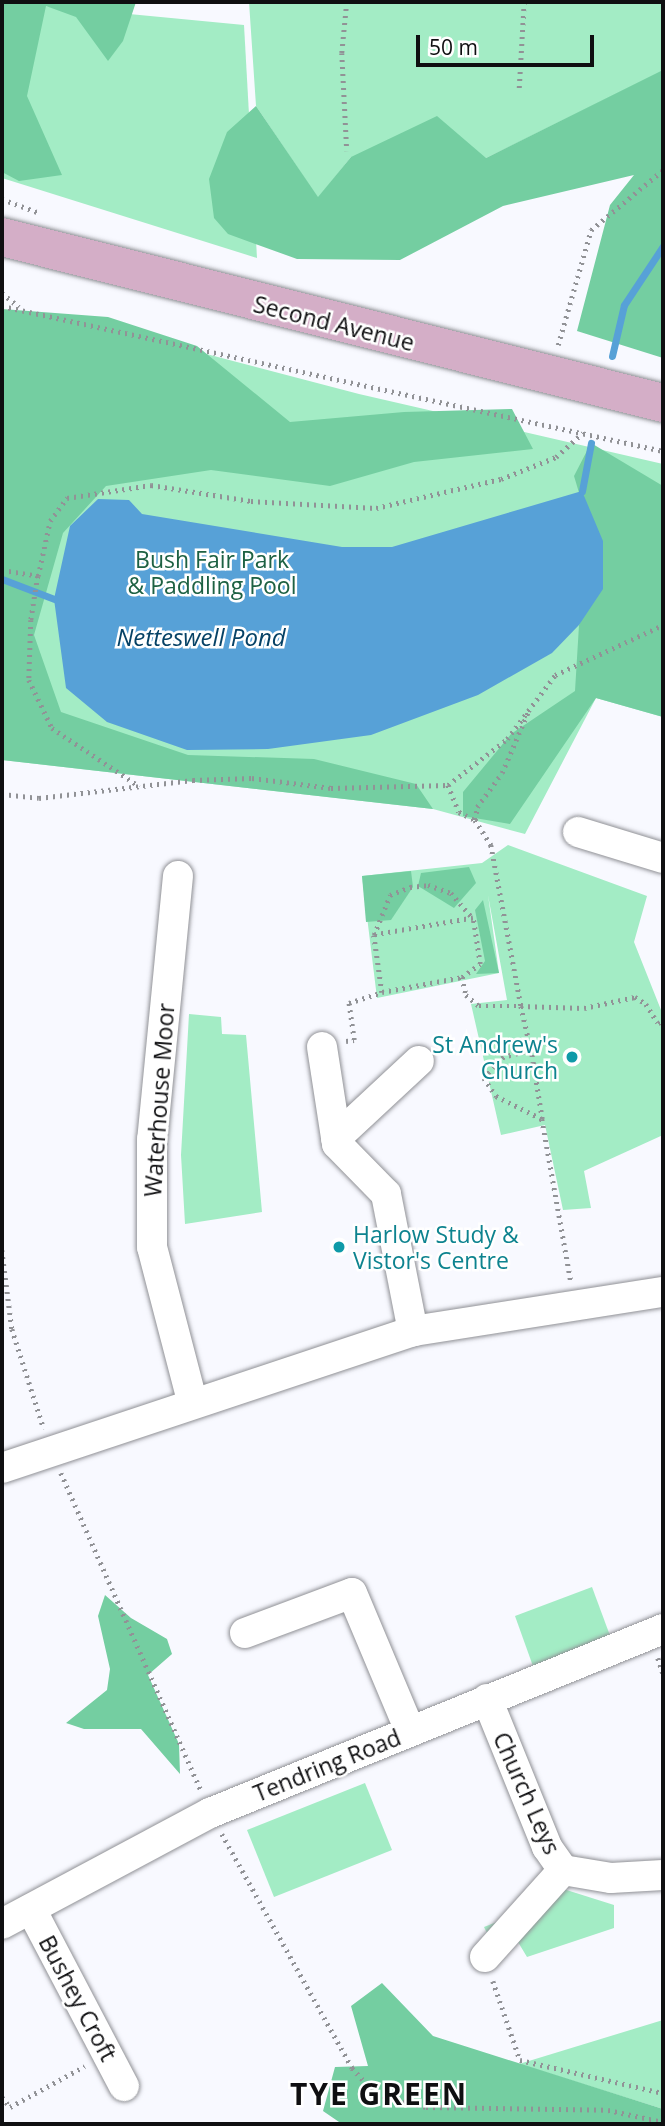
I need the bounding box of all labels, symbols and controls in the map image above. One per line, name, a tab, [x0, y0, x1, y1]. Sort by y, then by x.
scale bar	[420, 21, 598, 65]
text: 50 m	[429, 33, 478, 61]
street label: Second Avenue	[251, 290, 417, 356]
park label: Bush Fair Park & Paddling Pool	[128, 545, 296, 599]
water label: Netteswell Pond	[116, 623, 286, 651]
street label: Waterhouse Moor	[138, 1002, 180, 1198]
place label: St Andrew's Church	[432, 1030, 558, 1084]
marker: St Andrew's Church	[564, 1049, 580, 1065]
place label: Harlow Study & Vistor's Centre	[353, 1220, 519, 1274]
marker: Harlow Study & Vistor's Centre	[331, 1239, 347, 1255]
street label: Tendring Road	[249, 1723, 405, 1807]
street label: Church Leys	[488, 1728, 566, 1858]
street label: Bushey Croft	[33, 1931, 123, 2065]
district label: TYE GREEN	[291, 2076, 467, 2112]

